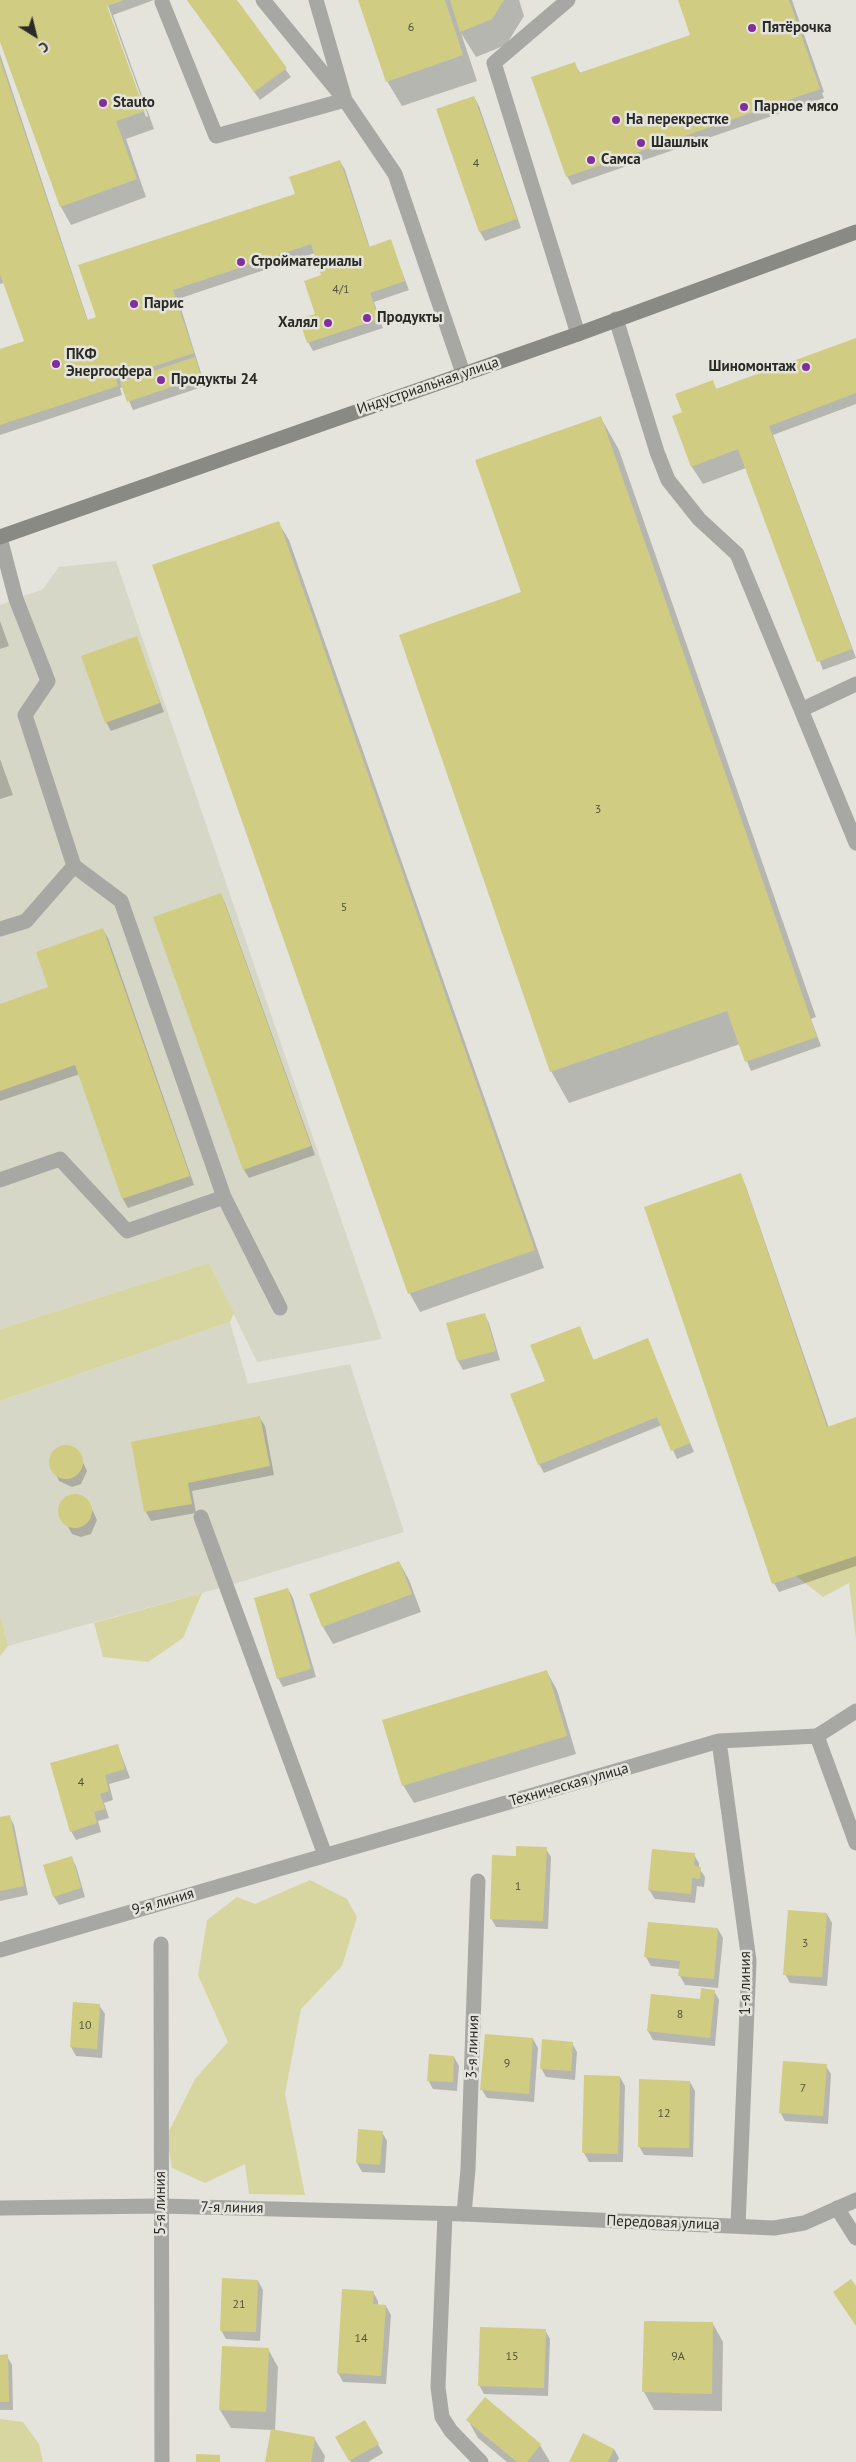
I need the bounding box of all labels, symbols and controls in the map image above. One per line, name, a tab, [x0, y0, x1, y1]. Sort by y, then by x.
north arrow	[10, 10, 60, 60]
place label: Пятёрочка	[762, 19, 831, 37]
house number: 6	[408, 21, 414, 35]
marker: Пятёрочка	[746, 22, 758, 34]
text: С	[35, 38, 52, 57]
place label: Stauto	[113, 94, 155, 112]
marker: Stauto	[97, 97, 109, 109]
place label: Парное мясо	[754, 98, 838, 116]
marker: Парное мясо	[738, 101, 750, 113]
place label: На перекрестке	[626, 111, 729, 129]
marker: На перекрестке	[610, 114, 622, 126]
place label: Шашлык	[651, 134, 708, 152]
marker: Шашлык	[635, 137, 647, 149]
place label: Самса	[601, 151, 641, 169]
marker: Самса	[585, 154, 597, 166]
house number: 4	[473, 157, 479, 171]
place label: Стройматериалы	[251, 253, 362, 271]
marker: Стройматериалы	[235, 256, 247, 268]
house number: 4/1	[332, 283, 350, 297]
place label: Парис	[144, 295, 184, 313]
marker: Парис	[128, 298, 140, 310]
place label: Продукты	[377, 309, 443, 327]
marker: Продукты	[361, 312, 373, 324]
place label: Халял	[278, 314, 318, 332]
marker: Халял	[322, 317, 334, 329]
place label: ПКФ Энергосфера	[66, 346, 152, 381]
street label: Индустриальная улица	[355, 353, 501, 419]
marker: ПКФ Энергосфера	[50, 358, 62, 370]
place label: Шиномонтаж	[709, 358, 796, 376]
marker: Шиномонтаж	[800, 361, 812, 373]
place label: Продукты 24	[171, 371, 257, 389]
marker: Продукты 24	[155, 374, 167, 386]
house number: 3	[595, 803, 601, 817]
house number: 5	[341, 901, 347, 915]
street label: Техническая улица	[507, 1759, 631, 1811]
house number: 4	[78, 1776, 84, 1790]
house number: 1	[515, 1880, 521, 1894]
street label: 9-я линия	[130, 1885, 196, 1919]
house number: 3	[802, 1937, 808, 1951]
street label: 1-я линия	[737, 1951, 755, 2015]
house number: 8	[677, 2008, 683, 2022]
street label: 3-я линия	[463, 2015, 483, 2079]
house number: 10	[78, 2019, 92, 2033]
house number: 9	[504, 2057, 510, 2071]
house number: 7	[800, 2082, 806, 2096]
house number: 12	[657, 2107, 671, 2121]
street label: 5-я линия	[152, 2171, 170, 2235]
street label: 7-я линия	[200, 2198, 264, 2218]
street label: Передовая улица	[606, 2212, 720, 2234]
house number: 21	[232, 2298, 246, 2312]
house number: 14	[354, 2332, 368, 2346]
house number: 15	[505, 2350, 519, 2364]
house number: 9А	[671, 2350, 685, 2364]

